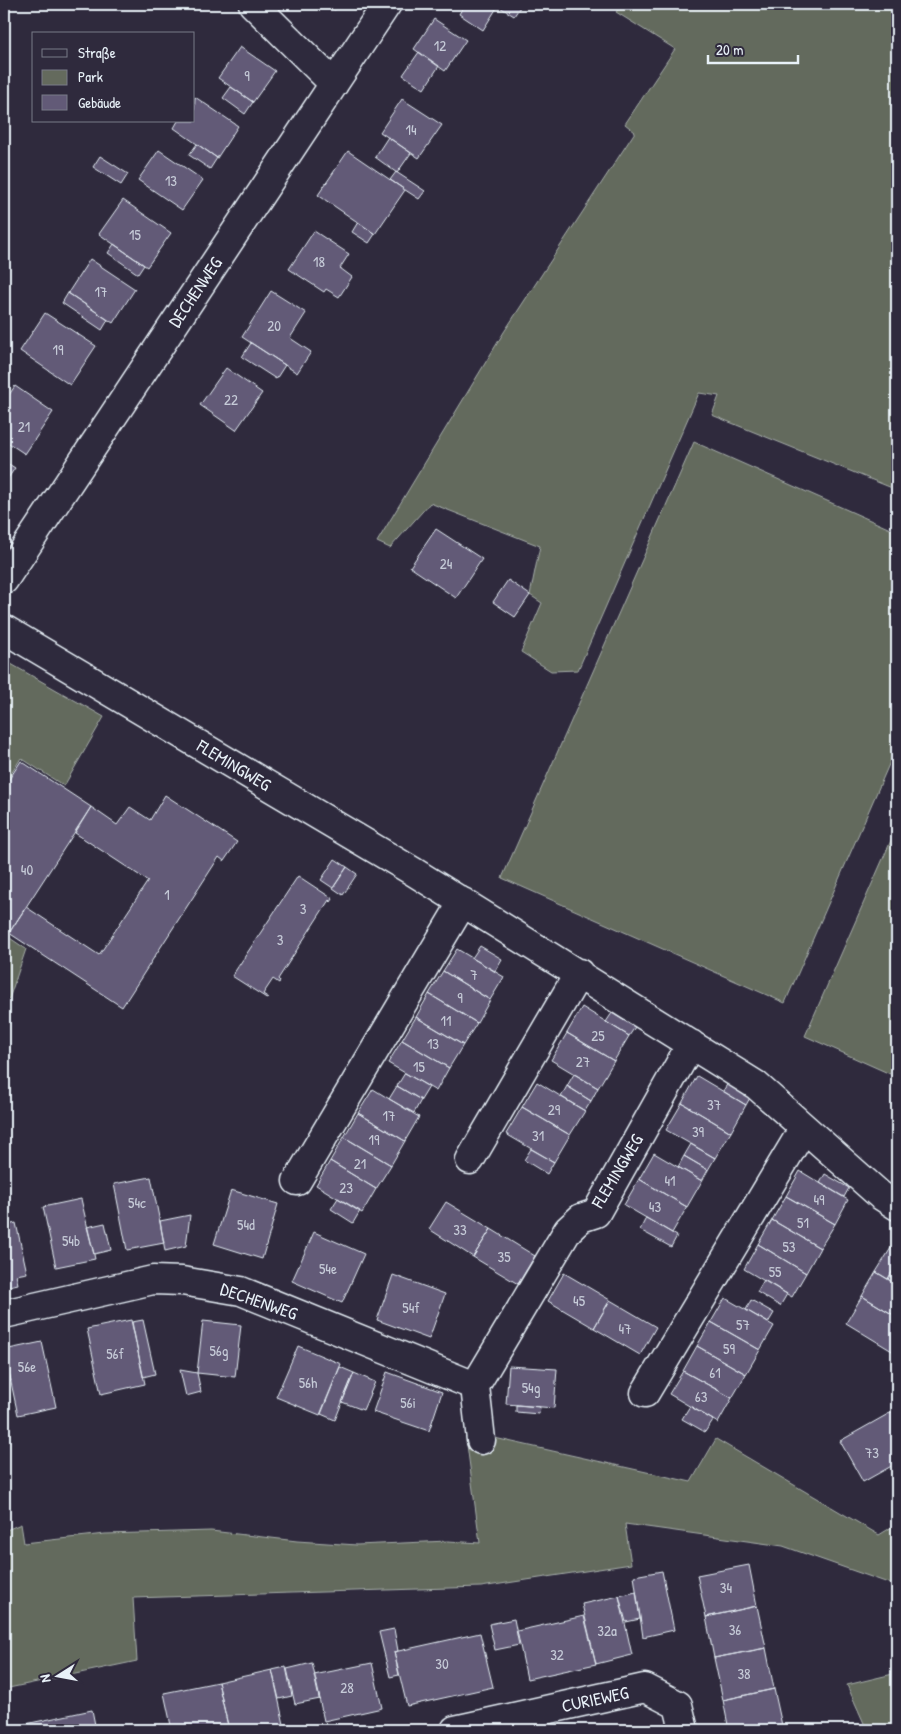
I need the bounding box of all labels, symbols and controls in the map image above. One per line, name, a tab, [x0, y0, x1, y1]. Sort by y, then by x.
legend	[32, 32, 195, 122]
scale bar	[708, 32, 798, 64]
house number: 12	[434, 35, 446, 56]
text: 20 m	[716, 39, 743, 60]
text: Straße	[78, 42, 116, 63]
house number: 9	[244, 65, 250, 86]
text: Park	[78, 66, 103, 87]
text: Gebäude	[78, 92, 121, 113]
house number: 14	[405, 119, 417, 140]
house number: 13	[165, 170, 177, 191]
house number: 15	[129, 224, 142, 245]
house number: 18	[313, 251, 325, 272]
street label: DECHENWEG	[162, 252, 228, 332]
house number: 17	[95, 281, 107, 302]
house number: 20	[267, 315, 281, 336]
house number: 19	[53, 339, 64, 360]
house number: 22	[224, 389, 238, 410]
house number: 21	[18, 416, 30, 437]
house number: 24	[440, 553, 453, 574]
street label: FLEMINGWEG	[191, 733, 276, 797]
house number: 40	[21, 859, 33, 880]
house number: 1	[164, 884, 170, 905]
house number: 3	[300, 898, 307, 919]
house number: 3	[277, 929, 284, 950]
house number: 7	[470, 964, 478, 985]
house number: 9	[457, 987, 463, 1008]
house number: 11	[441, 1010, 451, 1031]
house number: 25	[591, 1025, 605, 1046]
house number: 13	[427, 1033, 439, 1054]
house number: 27	[576, 1051, 590, 1072]
house number: 15	[413, 1056, 426, 1077]
house number: 37	[707, 1094, 721, 1115]
house number: 29	[548, 1099, 561, 1120]
house number: 17	[383, 1105, 395, 1126]
house number: 39	[692, 1121, 705, 1142]
house number: 31	[532, 1125, 544, 1146]
house number: 19	[369, 1129, 380, 1150]
street label: FLEMINGWEG	[585, 1129, 649, 1214]
house number: 21	[354, 1153, 366, 1174]
house number: 41	[664, 1170, 676, 1191]
house number: 23	[339, 1177, 353, 1198]
house number: 49	[813, 1189, 825, 1210]
house number: 54c	[128, 1192, 146, 1213]
house number: 43	[649, 1196, 661, 1217]
house number: 51	[797, 1212, 809, 1233]
house number: 54d	[237, 1214, 255, 1235]
house number: 33	[453, 1219, 467, 1240]
house number: 54b	[62, 1230, 80, 1251]
house number: 53	[782, 1236, 796, 1257]
house number: 35	[497, 1246, 511, 1267]
house number: 54e	[319, 1258, 337, 1279]
house number: 55	[769, 1261, 782, 1282]
street label: DECHENWEG	[217, 1276, 301, 1326]
house number: 45	[573, 1290, 586, 1311]
house number: 54f	[402, 1297, 420, 1318]
house number: 57	[736, 1314, 750, 1335]
house number: 47	[618, 1318, 632, 1339]
house number: 59	[723, 1338, 735, 1359]
house number: 56g	[209, 1340, 229, 1361]
house number: 56f	[106, 1343, 124, 1364]
house number: 56e	[18, 1356, 36, 1377]
house number: 61	[709, 1362, 721, 1383]
house number: 56h	[299, 1372, 317, 1393]
house number: 54g	[522, 1377, 541, 1398]
house number: 63	[695, 1386, 708, 1407]
house number: 56i	[400, 1392, 416, 1413]
house number: 73	[865, 1442, 879, 1463]
house number: 34	[720, 1577, 733, 1598]
house number: 36	[729, 1619, 741, 1640]
house number: 32a	[597, 1620, 617, 1641]
house number: 32	[550, 1644, 564, 1665]
north arrow	[32, 1652, 82, 1702]
house number: 30	[435, 1653, 449, 1674]
house number: 38	[737, 1663, 751, 1684]
text: N	[35, 1673, 55, 1684]
house number: 28	[340, 1677, 354, 1698]
street label: CURIEWEG	[559, 1680, 631, 1718]

